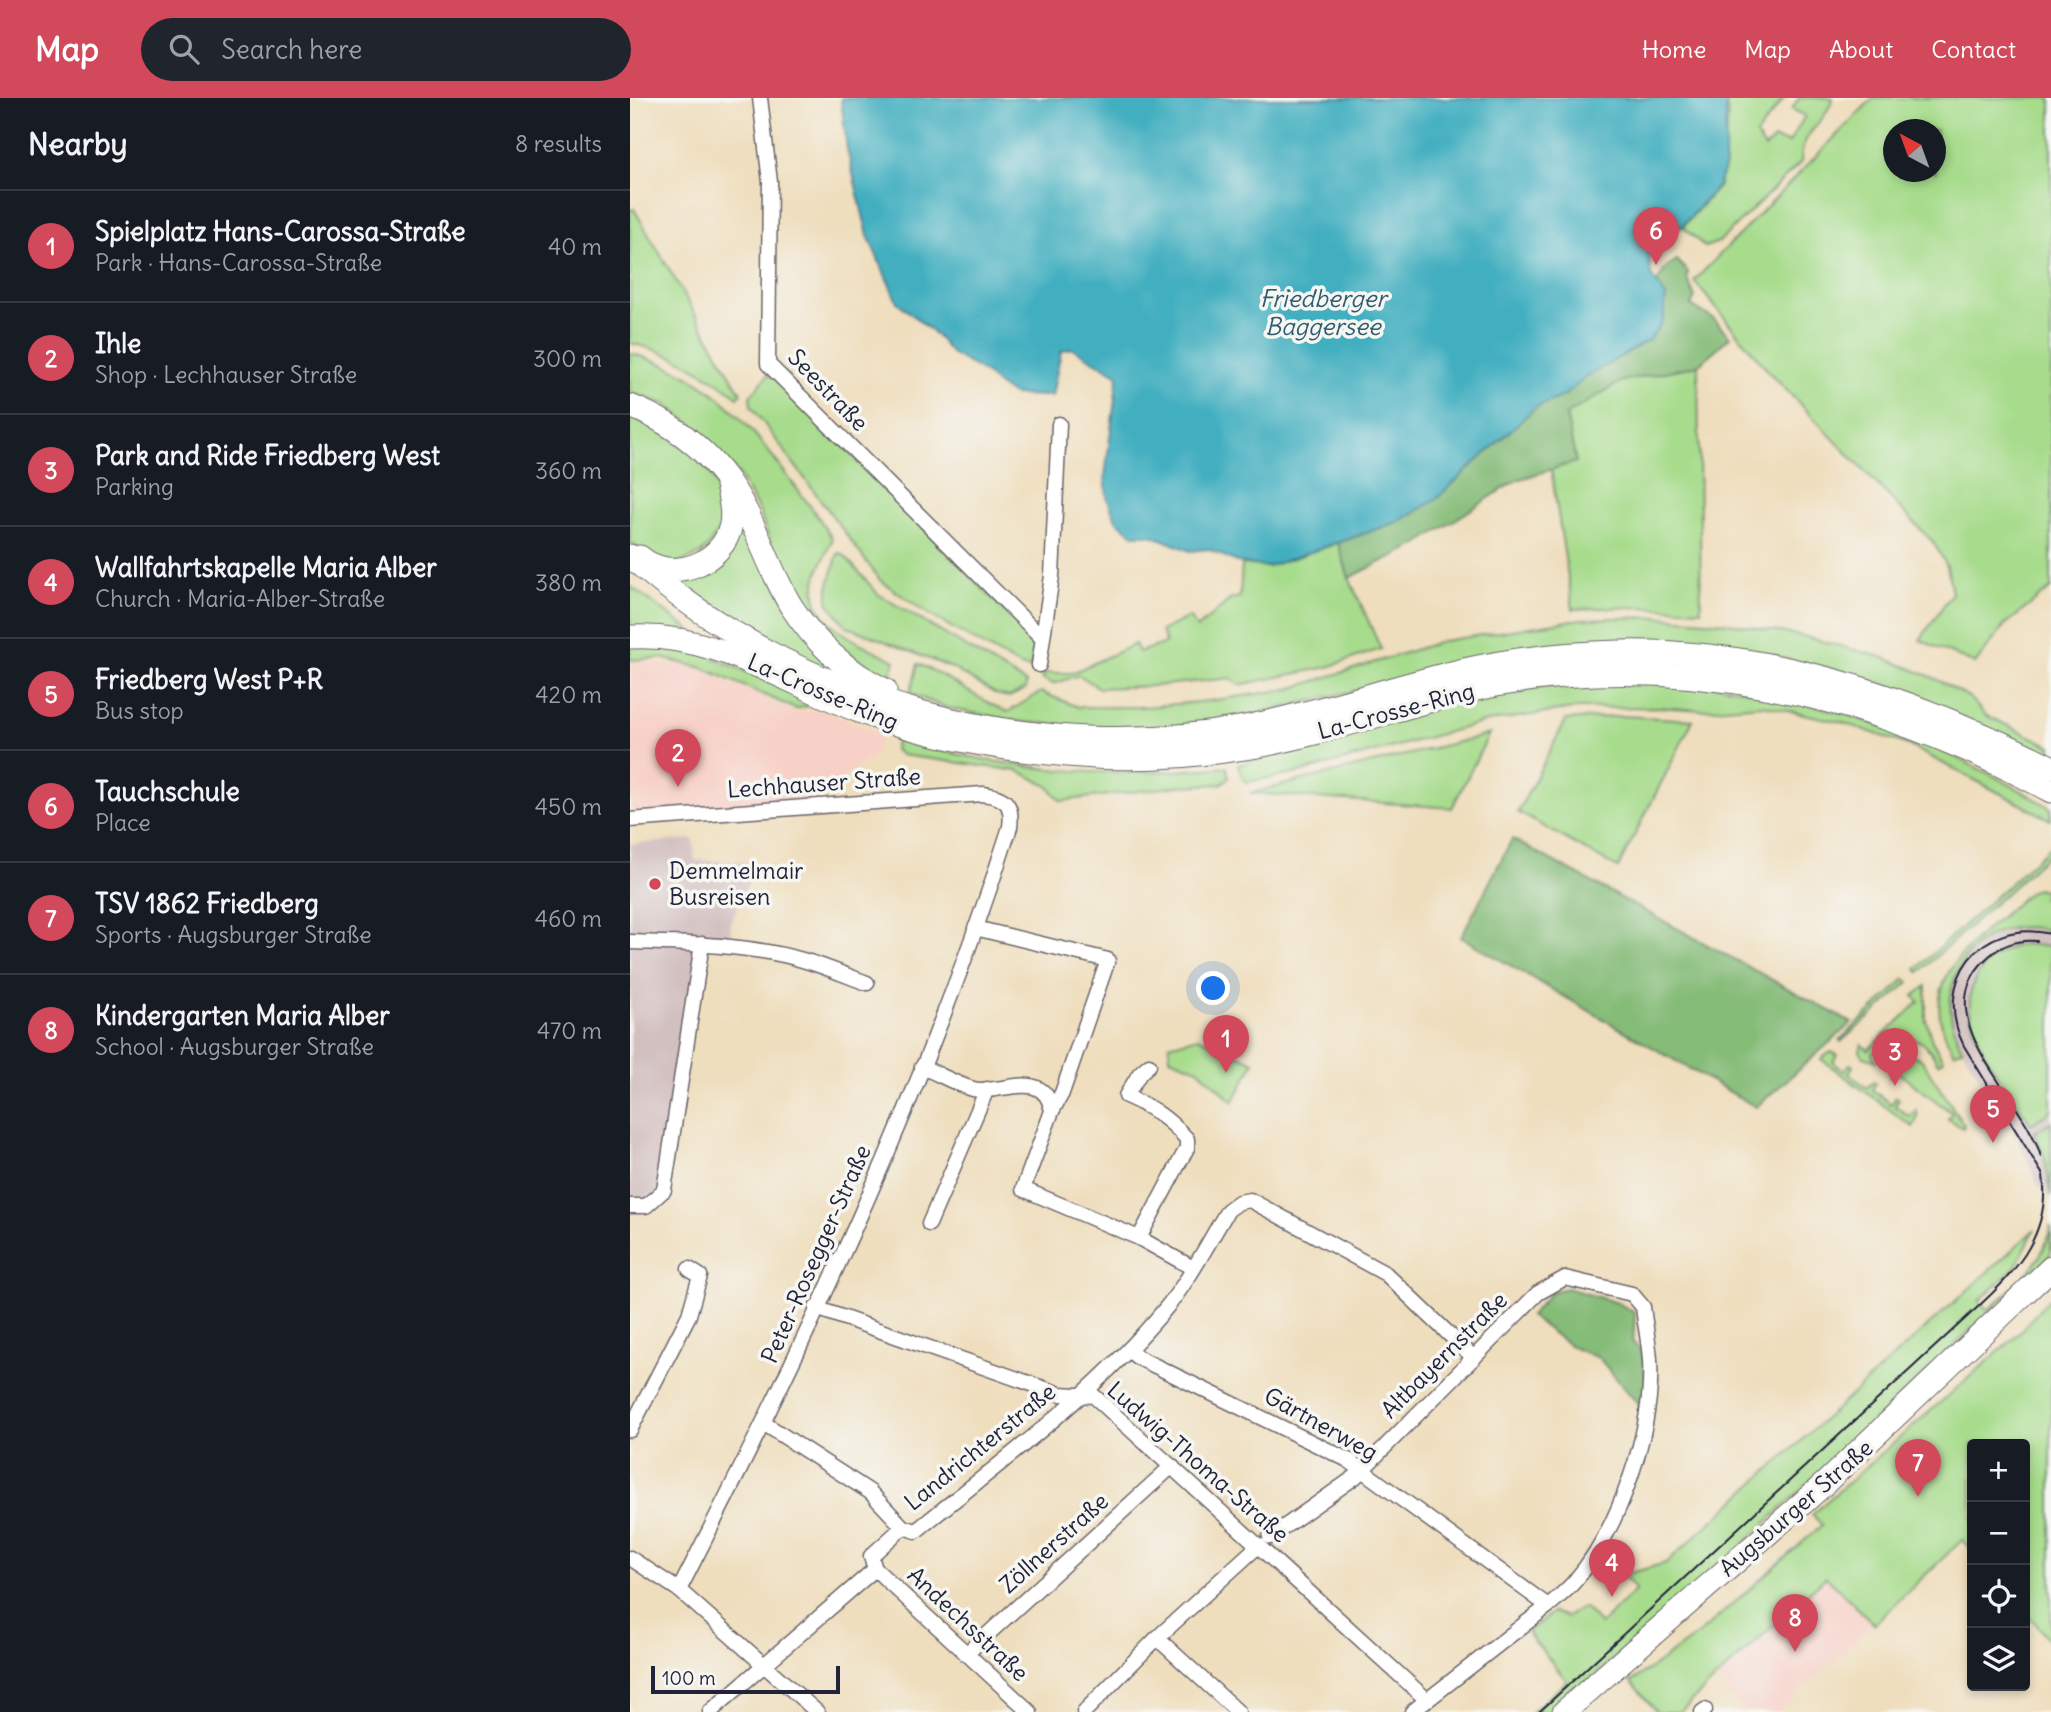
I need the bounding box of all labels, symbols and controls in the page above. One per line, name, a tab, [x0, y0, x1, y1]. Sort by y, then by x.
search box	[141, 18, 631, 81]
text: Map	[35, 28, 99, 70]
icon: search	[165, 30, 203, 68]
text: Search here	[221, 33, 362, 66]
text: Home	[1642, 34, 1706, 64]
text: Map	[1744, 34, 1791, 64]
text: About	[1829, 34, 1893, 64]
text: Contact	[1931, 34, 2016, 64]
north arrow	[1883, 119, 1946, 182]
text: Nearby	[28, 125, 128, 163]
text: 8 results	[515, 129, 602, 158]
pin: 6	[1633, 207, 1679, 265]
text: Spielplatz Hans-Carossa-Straße	[95, 215, 465, 248]
text: 1	[46, 232, 56, 261]
text: 40 m	[548, 232, 602, 261]
text: Park · Hans-Carossa-Straße	[95, 248, 382, 277]
water label: Friedberger Baggersee	[1260, 283, 1390, 341]
text: Ihle	[95, 327, 141, 360]
street label: Seestraße	[782, 343, 875, 437]
text: 2	[45, 344, 57, 373]
text: 300 m	[533, 344, 602, 373]
text: Shop · Lechhauser Straße	[95, 360, 357, 389]
text: Park and Ride Friedberg West	[95, 439, 440, 472]
text: 3	[44, 456, 58, 485]
text: 360 m	[535, 456, 602, 485]
text: Parking	[95, 472, 174, 501]
text: Wallfahrtskapelle Maria Alber	[95, 551, 437, 584]
text: 4	[44, 568, 58, 597]
text: 380 m	[535, 568, 602, 597]
text: Church · Maria-Alber-Straße	[95, 584, 385, 613]
street label: La-Crosse-Ring	[743, 647, 903, 736]
text: Friedberg West P+R	[95, 663, 323, 696]
street label: La-Crosse-Ring	[1314, 676, 1477, 745]
text: 5	[44, 680, 58, 709]
text: 420 m	[535, 680, 602, 709]
text: Bus stop	[95, 696, 184, 725]
pin: 2	[655, 729, 701, 787]
street label: Lechhauser Straße	[726, 761, 922, 804]
text: Tauchschule	[95, 775, 240, 808]
text: 6	[44, 792, 58, 821]
text: 450 m	[535, 792, 602, 821]
text: Place	[95, 808, 151, 837]
place label: Demmelmair Busreisen	[669, 856, 804, 911]
marker: Demmelmair Busreisen	[647, 876, 663, 892]
text: TSV 1862 Friedberg	[95, 887, 319, 920]
text: 7	[45, 904, 57, 933]
text: 460 m	[535, 904, 602, 933]
text: Sports · Augsburger Straße	[95, 920, 372, 949]
your location	[1196, 971, 1230, 1005]
text: Kindergarten Maria Alber	[95, 999, 390, 1032]
pin: 1	[1203, 1015, 1249, 1073]
text: 8	[44, 1016, 58, 1045]
text: 470 m	[537, 1016, 602, 1045]
pin: 3	[1872, 1028, 1918, 1086]
text: School · Augsburger Straße	[95, 1032, 374, 1061]
pin: 5	[1970, 1085, 2016, 1143]
street label: Peter-Rosegger-Straße	[754, 1140, 877, 1367]
street label: Altbayernstraße	[1374, 1285, 1513, 1424]
street label: Ludwig-Thoma-Straße	[1102, 1375, 1295, 1548]
street label: Landrichterstraße	[898, 1377, 1061, 1517]
street label: Gärtnerweg	[1259, 1381, 1383, 1467]
street label: Augsburger Straße	[1713, 1433, 1878, 1582]
pin: 7	[1895, 1439, 1941, 1497]
map controls	[1967, 1439, 2030, 1691]
button: +	[1967, 1439, 2030, 1502]
street label: Zöllnerstraße	[993, 1486, 1114, 1599]
button: −	[1967, 1502, 2030, 1565]
pin: 4	[1589, 1539, 1635, 1597]
street label: Andechsstraße	[902, 1560, 1035, 1687]
button: locate	[1967, 1565, 2030, 1628]
pin: 8	[1772, 1594, 1818, 1652]
button: layers	[1967, 1628, 2030, 1691]
scale bar	[651, 1663, 840, 1695]
text: 100 m	[662, 1666, 716, 1690]

